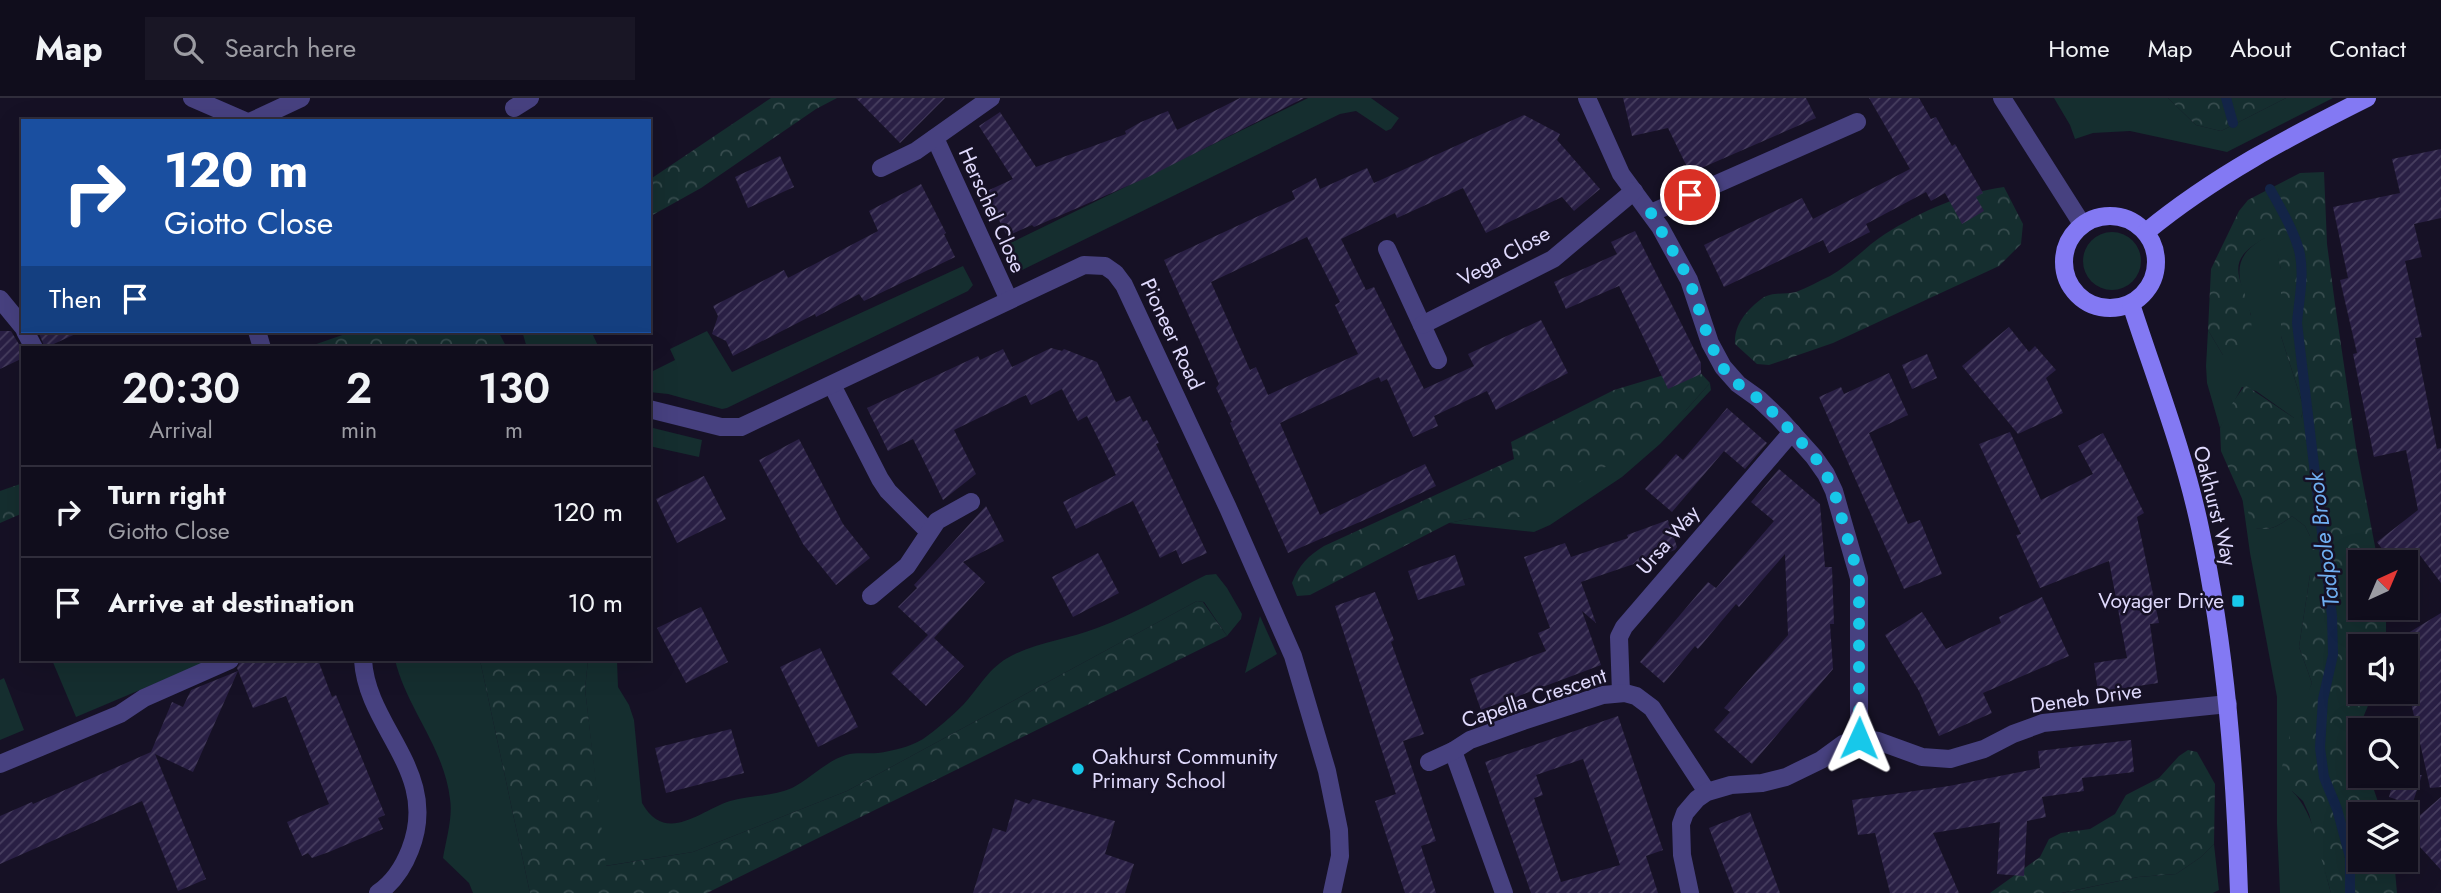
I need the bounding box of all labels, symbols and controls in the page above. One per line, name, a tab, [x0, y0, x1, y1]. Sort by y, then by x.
search box	[145, 17, 635, 80]
text: Map	[35, 25, 103, 72]
icon: search	[169, 29, 207, 67]
text: Search here	[225, 29, 356, 67]
text: Home	[2048, 31, 2110, 66]
text: Map	[2148, 31, 2192, 66]
text: About	[2230, 31, 2291, 66]
text: Contact	[2329, 31, 2406, 66]
text: 120 m	[164, 135, 308, 205]
street label: Herschel Close	[951, 142, 1033, 278]
icon: right	[49, 147, 140, 238]
pin	[1660, 165, 1720, 225]
icon: arrive	[1671, 176, 1709, 214]
text: Giotto Close	[164, 200, 333, 246]
street label: Vega Close	[1452, 218, 1556, 294]
street label: Pioneer Road	[1133, 273, 1211, 395]
text: Then	[49, 280, 102, 318]
icon: arrive	[116, 280, 154, 318]
text: 20:30	[122, 358, 240, 419]
text: 2	[346, 358, 372, 419]
text: 130	[478, 358, 550, 419]
text: Arrival	[149, 413, 213, 447]
text: min	[341, 413, 377, 447]
text: m	[505, 413, 523, 447]
street label: Oakhurst Way	[2186, 443, 2245, 570]
water label: Tadpole Brook	[2298, 469, 2348, 610]
text: Turn right	[108, 476, 226, 514]
icon: right	[49, 493, 87, 531]
text: 120 m	[553, 493, 623, 531]
street label: Ursa Way	[1629, 498, 1707, 581]
text: Giotto Close	[108, 514, 230, 548]
north arrow	[2348, 550, 2418, 620]
map controls	[2348, 550, 2418, 872]
icon: arrive	[49, 584, 87, 622]
text: Arrive at destination	[108, 584, 355, 622]
text: 10 m	[568, 584, 623, 622]
place label: Voyager Drive	[2098, 586, 2224, 616]
marker: Voyager Drive	[2230, 593, 2246, 609]
button: sound	[2348, 634, 2418, 704]
street label: Capella Crescent	[1458, 660, 1610, 736]
street label: Deneb Drive	[2029, 675, 2144, 721]
position arrow	[1822, 701, 1896, 775]
button: search	[2348, 718, 2418, 788]
place label: Oakhurst Community Primary School	[1092, 742, 1278, 796]
marker: Oakhurst Community Primary School	[1070, 761, 1086, 777]
button: layers	[2348, 802, 2418, 872]

